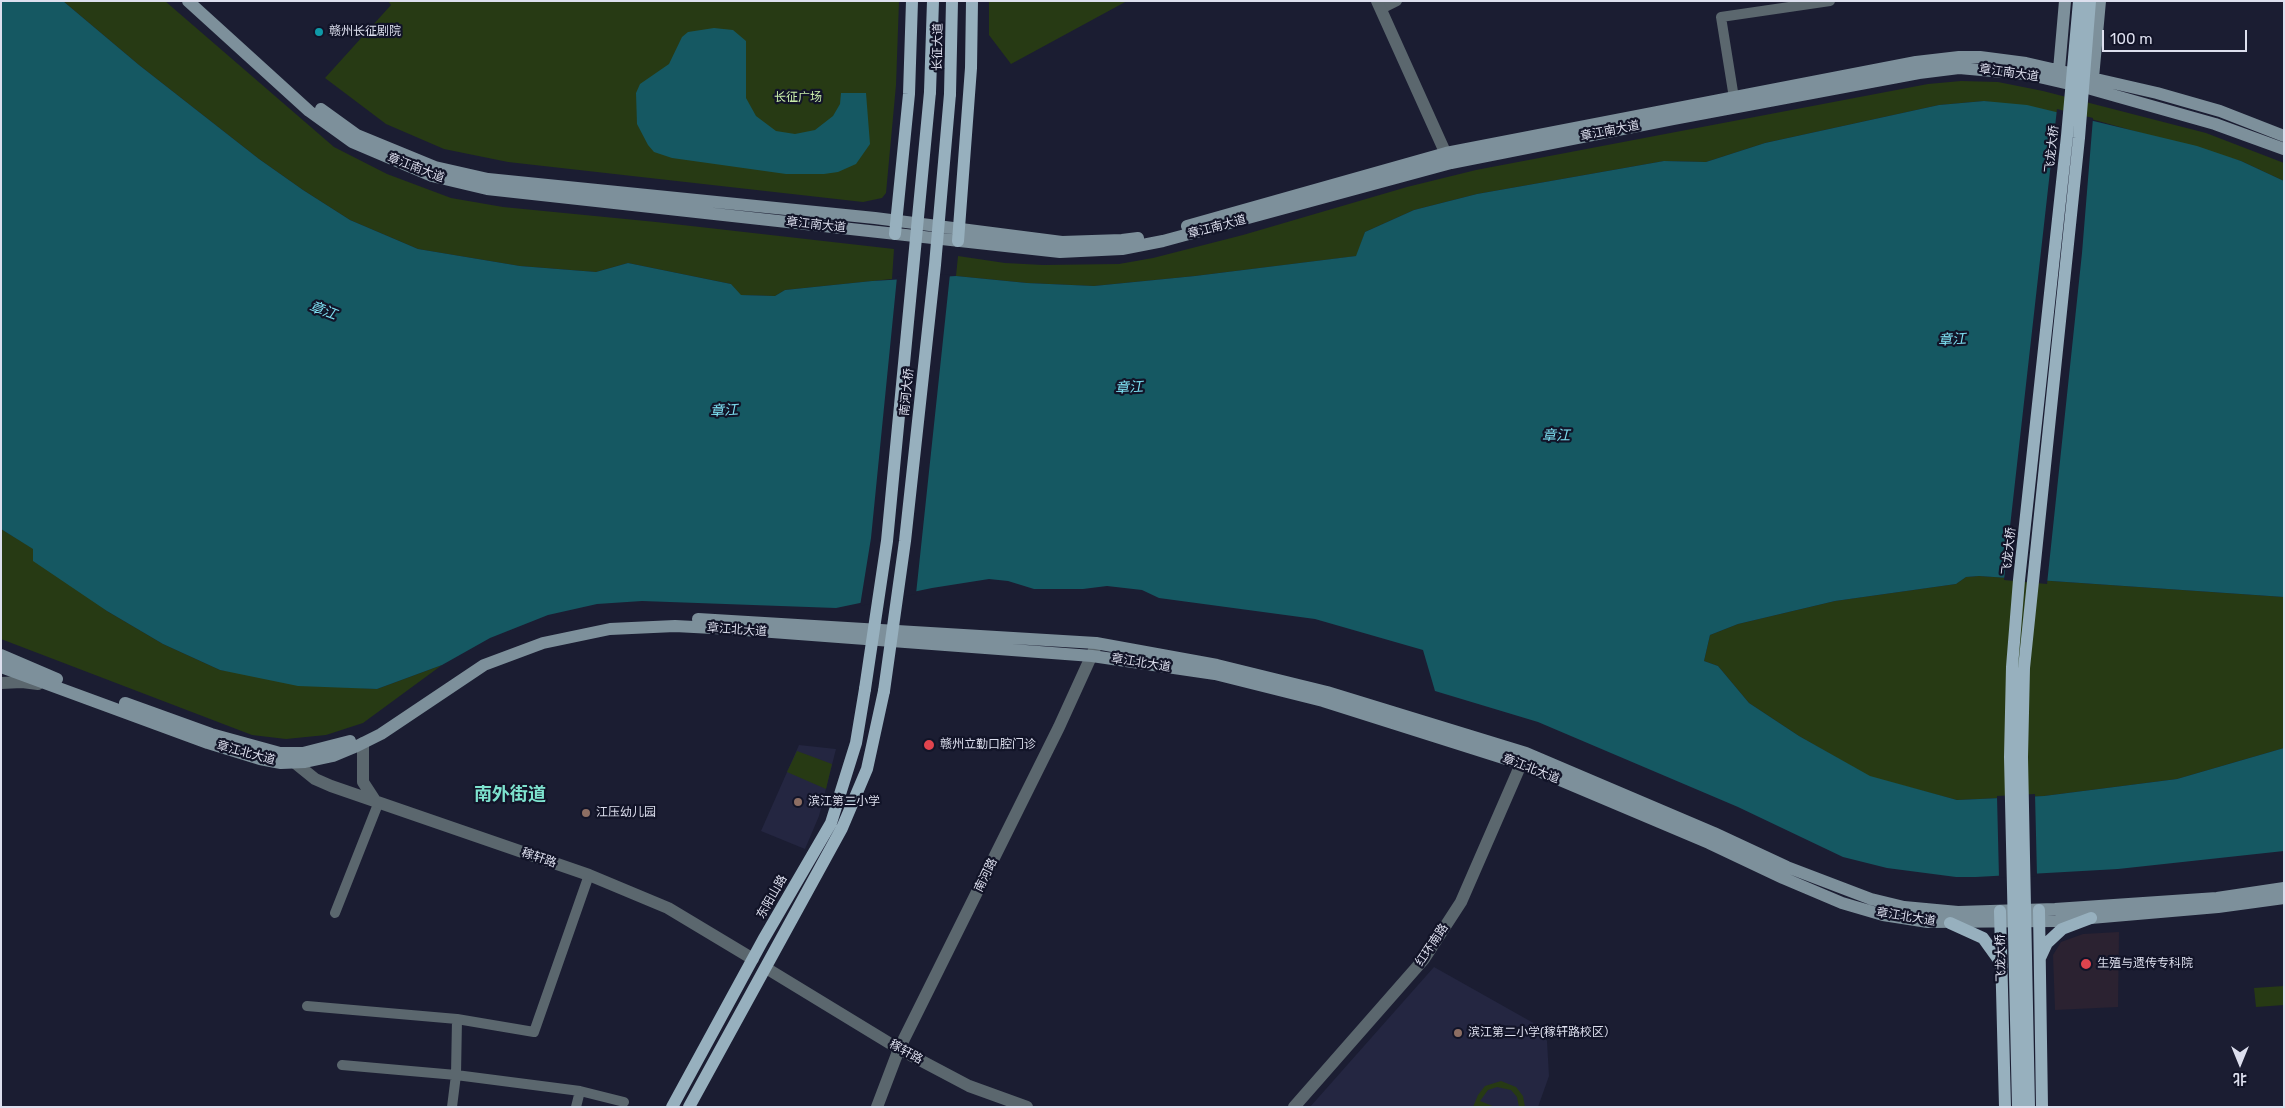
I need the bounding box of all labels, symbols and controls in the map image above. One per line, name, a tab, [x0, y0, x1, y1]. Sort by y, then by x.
scale bar	[2105, 20, 2250, 52]
street label: 长征大道	[930, 23, 946, 71]
place label: 赣州长征剧院	[329, 25, 401, 39]
marker: 赣州长征剧院	[313, 26, 325, 38]
text: 100 m	[2110, 30, 2152, 48]
street label: 章江南大道	[1978, 62, 2040, 84]
park label: 长征广场	[774, 91, 822, 105]
street label: 章江南大道	[1579, 118, 1641, 144]
street label: 飞龙大桥	[2042, 124, 2062, 174]
street label: 章江南大道	[385, 151, 447, 185]
street label: 章江南大道	[1186, 212, 1248, 242]
street label: 章江南大道	[785, 215, 847, 235]
water label: 章江	[307, 298, 339, 324]
water label: 章江	[1938, 331, 1966, 349]
street label: 南河大桥	[897, 367, 917, 417]
water label: 章江	[1115, 379, 1143, 397]
water label: 章江	[710, 402, 738, 420]
water label: 章江	[1542, 428, 1570, 444]
street label: 飞龙大桥	[1999, 526, 2019, 576]
street label: 章江北大道	[707, 621, 767, 639]
street label: 章江北大道	[1110, 651, 1172, 675]
street label: 章江北大道	[215, 738, 277, 768]
marker: 赣州立勤口腔门诊	[922, 738, 936, 752]
place label: 赣州立勤口腔门诊	[940, 738, 1036, 752]
street label: 章江北大道	[1500, 752, 1562, 786]
district label: 南外街道	[474, 784, 546, 806]
place label: 滨江第二小学	[808, 795, 880, 809]
marker: 滨江第二小学	[792, 796, 804, 808]
place label: 江压幼儿园	[596, 806, 656, 820]
marker: 江压幼儿园	[580, 807, 592, 819]
street label: 稼轩路	[520, 845, 558, 871]
street label: 南河路	[972, 856, 1000, 894]
street label: 东阳山路	[754, 873, 790, 921]
street label: 章江北大道	[1875, 905, 1937, 929]
street label: 红环南路	[1413, 921, 1451, 969]
street label: 飞龙大桥	[1993, 934, 2009, 982]
marker: 生殖与遗传专科院	[2079, 957, 2093, 971]
place label: 生殖与遗传专科院	[2097, 957, 2193, 971]
place label: 滨江第二小学(稼轩路校区）	[1468, 1026, 1616, 1040]
marker: 滨江第二小学(稼轩路校区）	[1452, 1027, 1464, 1039]
street label: 稼轩路	[887, 1037, 925, 1067]
north arrow	[2215, 1038, 2265, 1088]
text: 北	[2233, 1070, 2247, 1087]

